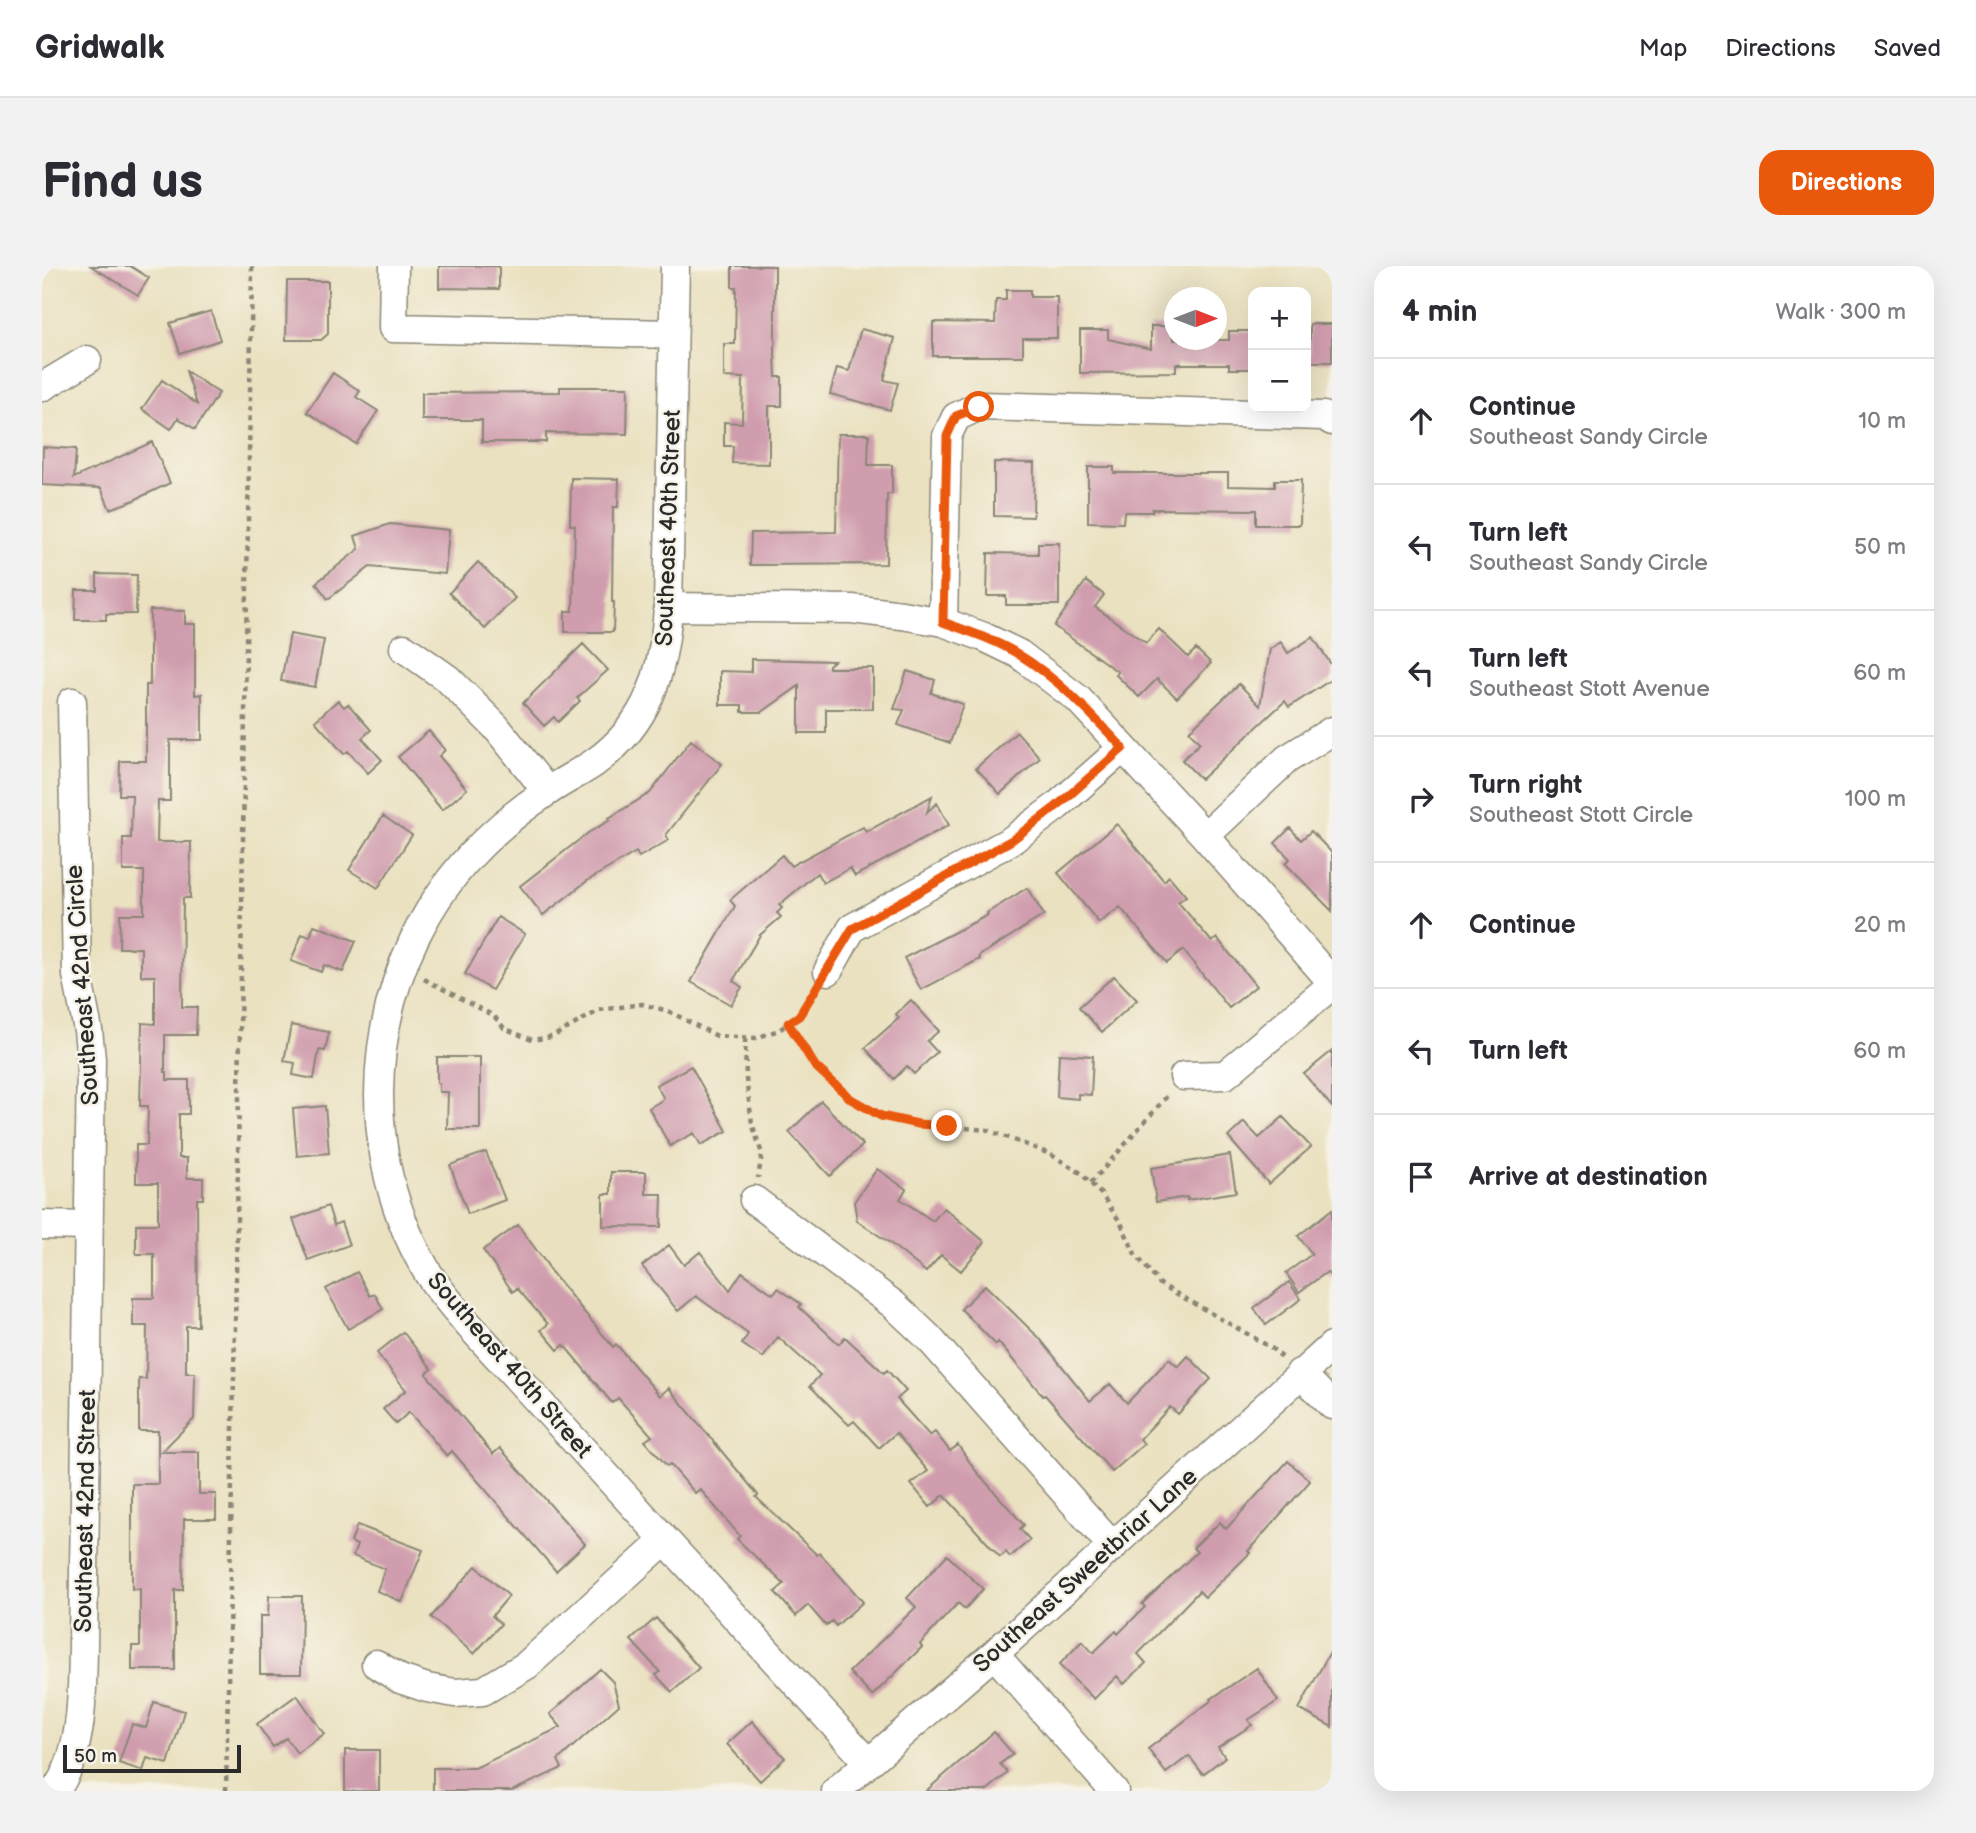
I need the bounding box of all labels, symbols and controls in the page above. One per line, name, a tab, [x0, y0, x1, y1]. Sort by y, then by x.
text: Gridwalk	[35, 28, 165, 68]
text: Map	[1639, 34, 1687, 63]
text: Directions	[1725, 34, 1836, 63]
text: Saved	[1874, 34, 1941, 63]
button: Directions	[1759, 150, 1934, 215]
text: Find us	[42, 153, 203, 212]
north arrow	[1164, 287, 1227, 350]
map controls	[1248, 287, 1311, 413]
button: +	[1248, 287, 1311, 350]
text: 4 min	[1402, 294, 1477, 330]
text: Walk · 300 m	[1775, 298, 1906, 326]
button: −	[1248, 350, 1311, 413]
route start	[963, 391, 994, 422]
text: Continue	[1469, 392, 1576, 423]
icon: ahead	[1402, 402, 1440, 440]
text: 10 m	[1858, 407, 1906, 435]
street label: Southeast 40th Street	[650, 409, 687, 647]
text: Southeast Sandy Circle	[1469, 423, 1708, 451]
text: Turn left	[1469, 518, 1568, 549]
icon: left	[1402, 528, 1440, 566]
text: 50 m	[1854, 533, 1906, 561]
text: Southeast Sandy Circle	[1469, 549, 1708, 577]
text: Turn left	[1469, 644, 1568, 675]
icon: left	[1402, 654, 1440, 692]
text: 60 m	[1853, 659, 1906, 687]
text: Southeast Stott Avenue	[1469, 675, 1710, 703]
text: Turn right	[1469, 770, 1582, 801]
icon: right	[1402, 780, 1440, 818]
text: 100 m	[1845, 785, 1906, 813]
text: Southeast Stott Circle	[1469, 801, 1693, 829]
street label: Southeast 42nd Circle	[60, 864, 105, 1106]
icon: ahead	[1402, 906, 1440, 944]
text: Continue	[1469, 910, 1576, 941]
text: 20 m	[1854, 911, 1906, 939]
icon: left	[1402, 1032, 1440, 1070]
text: Turn left	[1469, 1036, 1568, 1067]
text: 60 m	[1853, 1037, 1906, 1065]
route end	[931, 1110, 962, 1141]
icon: arrive	[1402, 1158, 1440, 1196]
text: Arrive at destination	[1469, 1162, 1708, 1193]
street label: Southeast 40th Street	[421, 1266, 599, 1465]
street label: Southeast 42nd Street	[69, 1388, 102, 1633]
street label: Southeast Sweetbriar Lane	[967, 1462, 1204, 1679]
scale bar	[63, 1742, 242, 1774]
text: 50 m	[74, 1745, 117, 1768]

